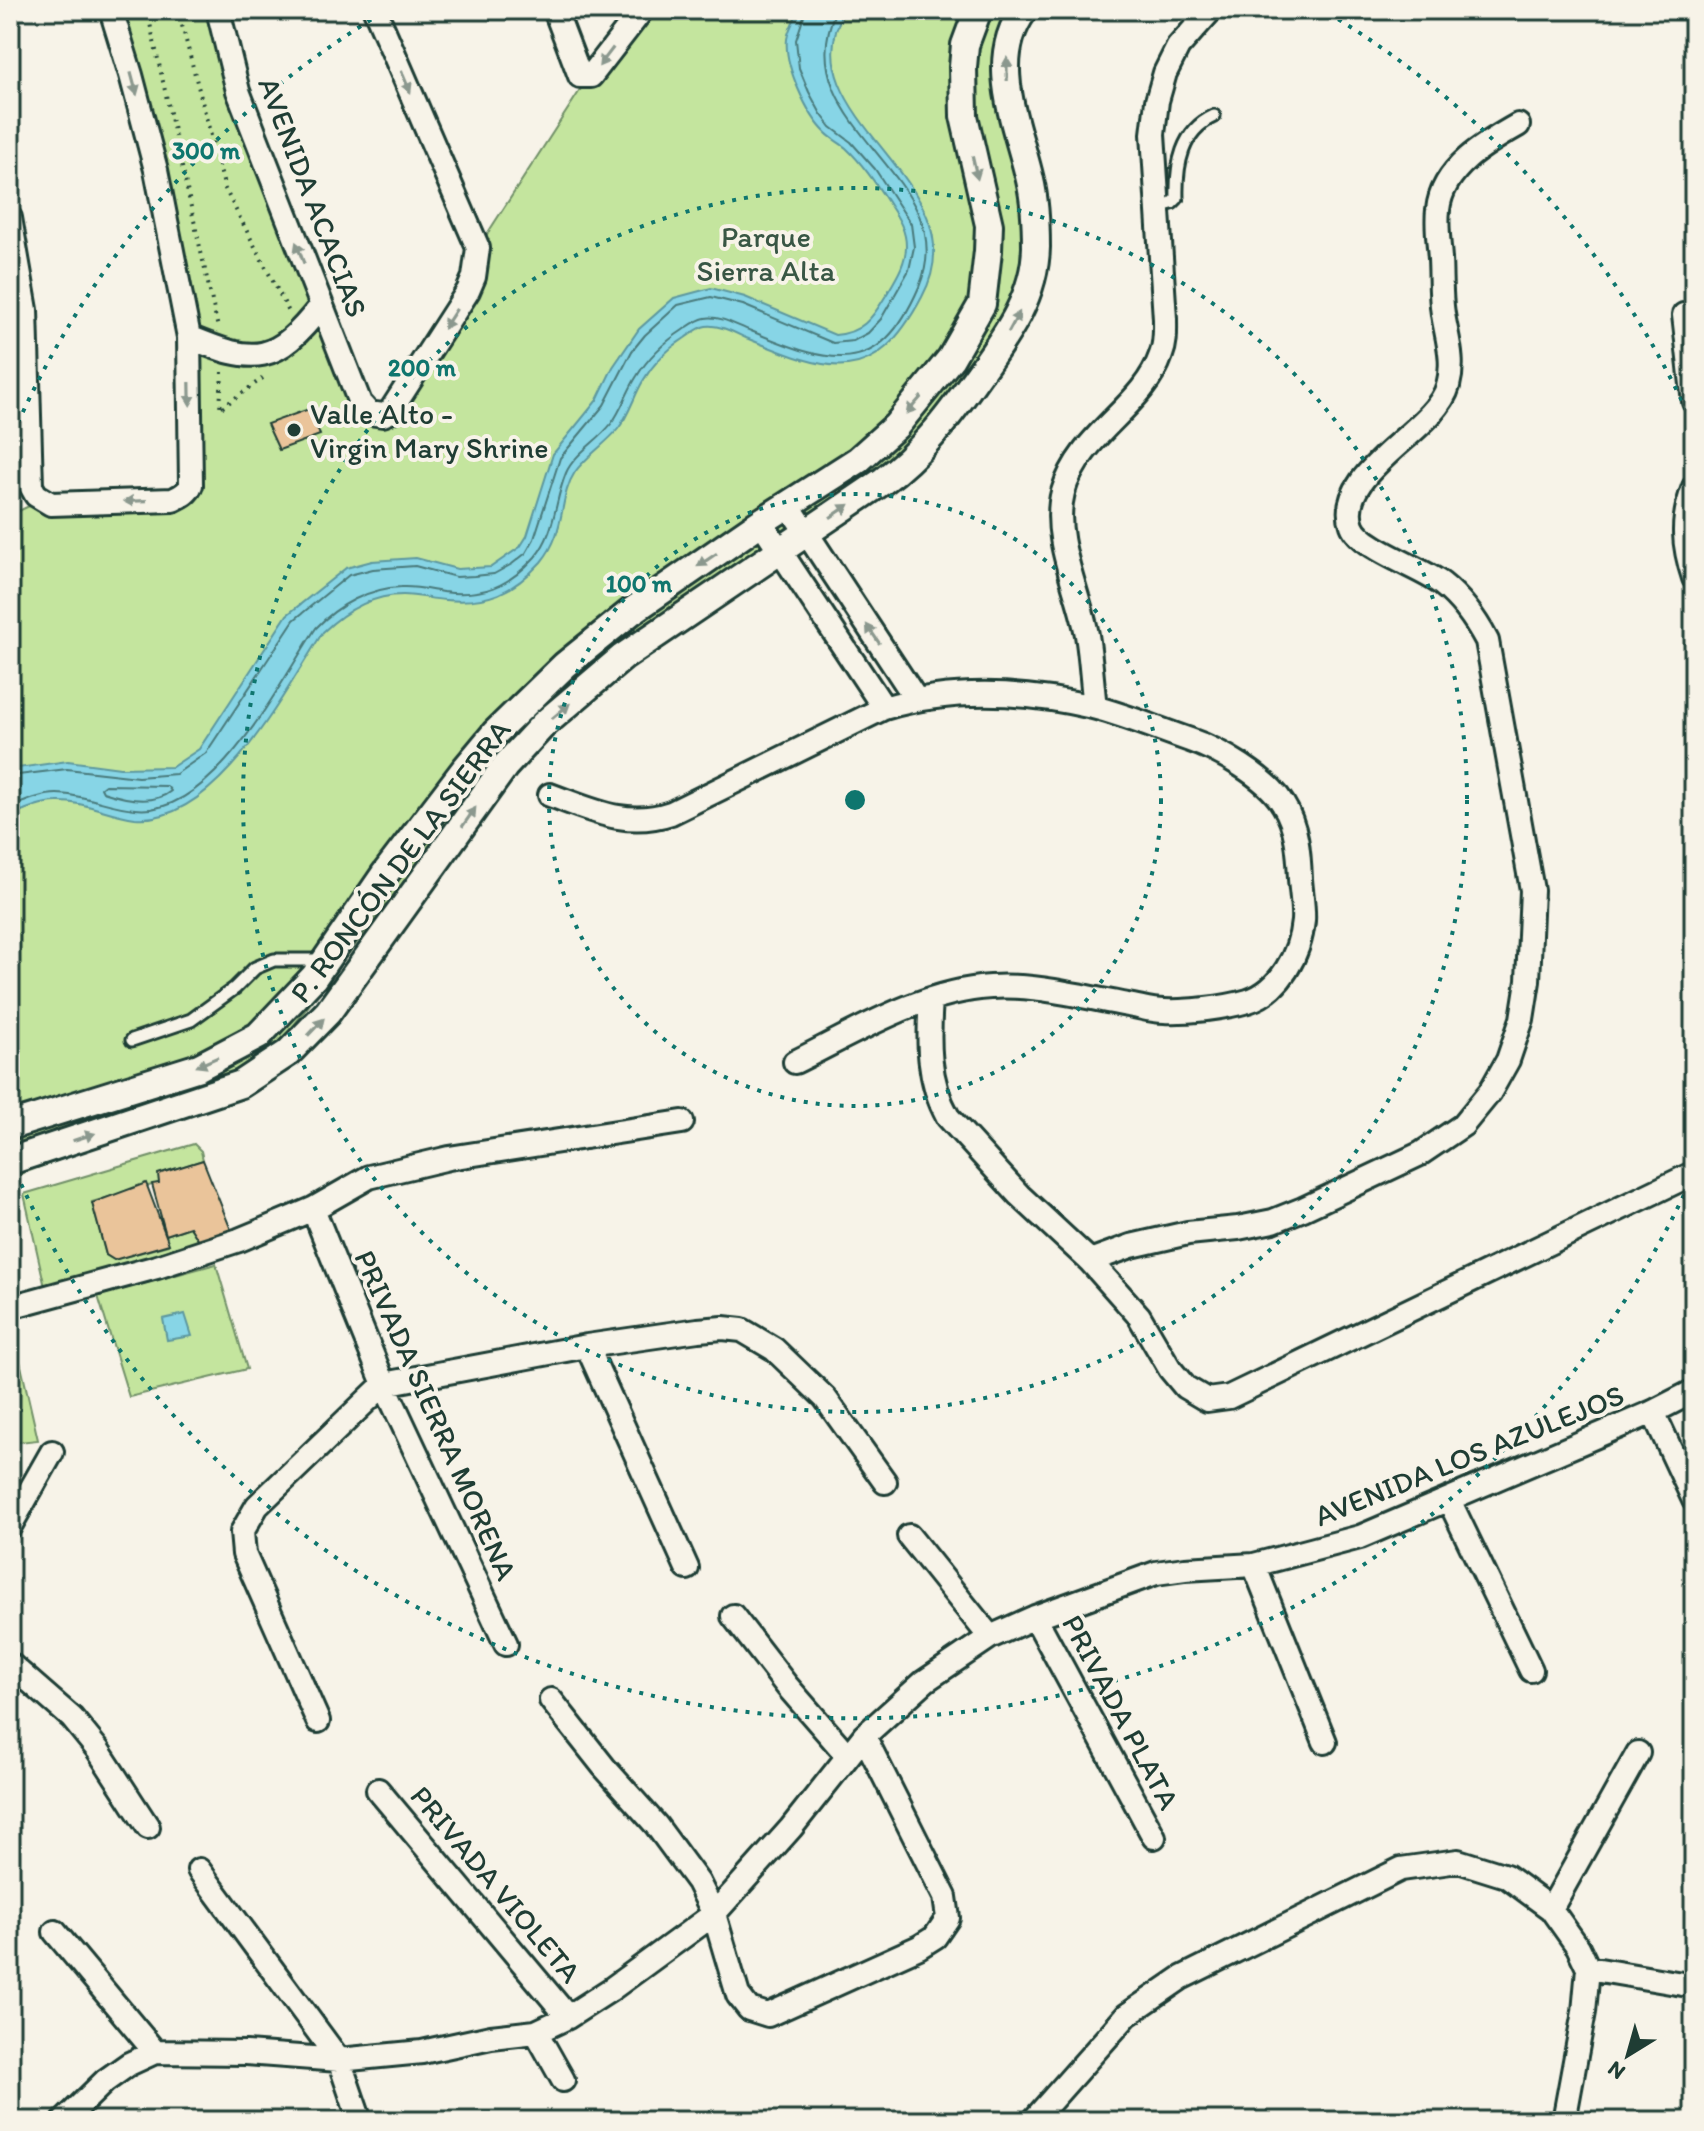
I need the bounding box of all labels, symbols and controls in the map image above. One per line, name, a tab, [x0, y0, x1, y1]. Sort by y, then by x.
one-way arrow	[598, 47, 614, 67]
one-way arrow	[1001, 56, 1013, 81]
one-way arrow	[399, 70, 412, 93]
one-way arrow	[128, 72, 140, 97]
street label: AVENIDA ACACIAS	[250, 72, 376, 322]
text: 300 m	[172, 136, 241, 165]
one-way arrow	[970, 156, 982, 181]
park label: Parque Sierra Alta	[697, 218, 836, 289]
one-way arrow	[293, 241, 306, 265]
one-way arrow	[443, 308, 457, 330]
one-way arrow	[1007, 310, 1020, 333]
text: 200 m	[388, 353, 457, 382]
one-way arrow	[184, 382, 196, 407]
place label: Valle Alto - Virgin Mary Shrine	[310, 395, 548, 466]
one-way arrow	[906, 395, 923, 415]
marker: Valle Alto - Virgin Mary Shrine	[285, 421, 303, 439]
one-way arrow	[122, 495, 147, 508]
one-way arrow	[829, 503, 850, 518]
one-way arrow	[696, 552, 717, 567]
text: 100 m	[606, 569, 673, 598]
one-way arrow	[865, 623, 880, 644]
one-way arrow	[550, 703, 570, 720]
street label: P. RONCÓN DE LA SIERRA	[282, 712, 518, 1010]
centre of rings	[841, 786, 869, 814]
one-way arrow	[461, 806, 476, 827]
one-way arrow	[306, 1017, 324, 1036]
one-way arrow	[196, 1056, 219, 1069]
one-way arrow	[73, 1130, 97, 1142]
street label: PRIVADA SIERRA MORENA	[346, 1244, 526, 1586]
street label: AVENIDA LOS AZULEJOS	[1309, 1376, 1629, 1534]
street label: PRIVADA PLATA	[1054, 1608, 1188, 1816]
street label: PRIVADA VIOLETA	[403, 1778, 589, 1990]
north arrow	[1588, 2015, 1668, 2095]
text: N	[1602, 2055, 1630, 2086]

